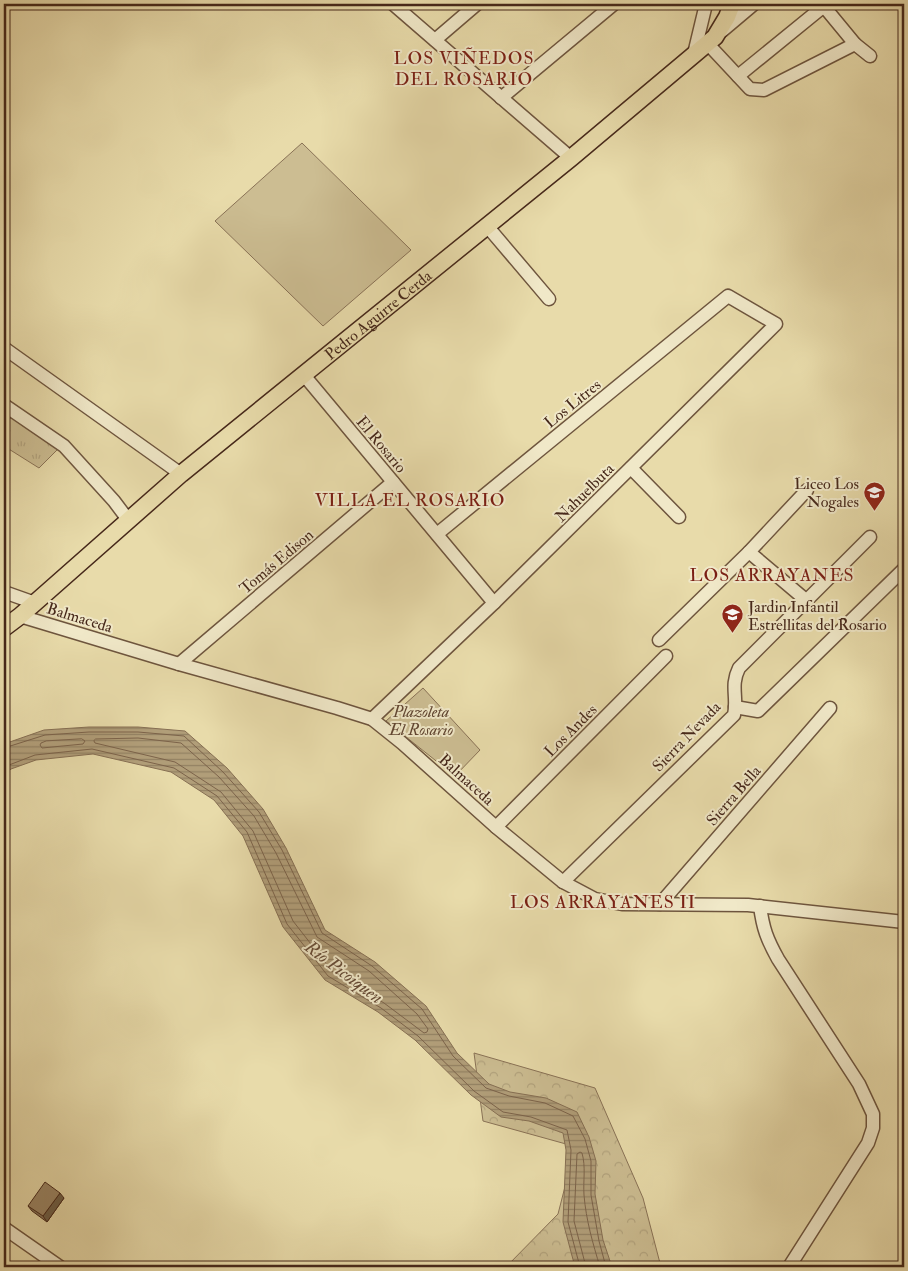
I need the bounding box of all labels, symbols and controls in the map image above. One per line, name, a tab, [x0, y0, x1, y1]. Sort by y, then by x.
district label: LOS VIÑEDOS DEL ROSARIO	[394, 47, 534, 91]
street label: Pedro Aguirre Cerda	[321, 266, 436, 365]
street label: Los Litres	[540, 375, 605, 433]
street label: El Rosario	[352, 412, 411, 477]
street label: Nahuelbuta	[551, 459, 619, 526]
place label: Liceo Los Nogales	[794, 474, 859, 512]
school or university icon: Liceo Los Nogales	[863, 480, 887, 511]
district label: VILLA EL ROSARIO	[315, 489, 505, 512]
street label: Tomás Edison	[236, 525, 318, 598]
district label: LOS ARRAYANES	[690, 564, 854, 587]
place label: Jardin Infantil Estrellitas del Rosario	[747, 597, 887, 635]
street label: Balmaceda	[44, 598, 115, 638]
school or university icon: Jardin Infantil Estrellitas del Rosario	[720, 603, 744, 634]
street label: Sierra Nevada	[648, 697, 725, 776]
street label: Los Andes	[540, 700, 601, 761]
park label: Plazoleta El Rosario	[388, 702, 453, 740]
street label: Balmaceda	[434, 750, 499, 810]
street label: Sierra Bella	[702, 761, 766, 830]
district label: LOS ARRAYANES II	[510, 891, 696, 914]
water label: Río Picoiquen	[299, 935, 387, 1009]

